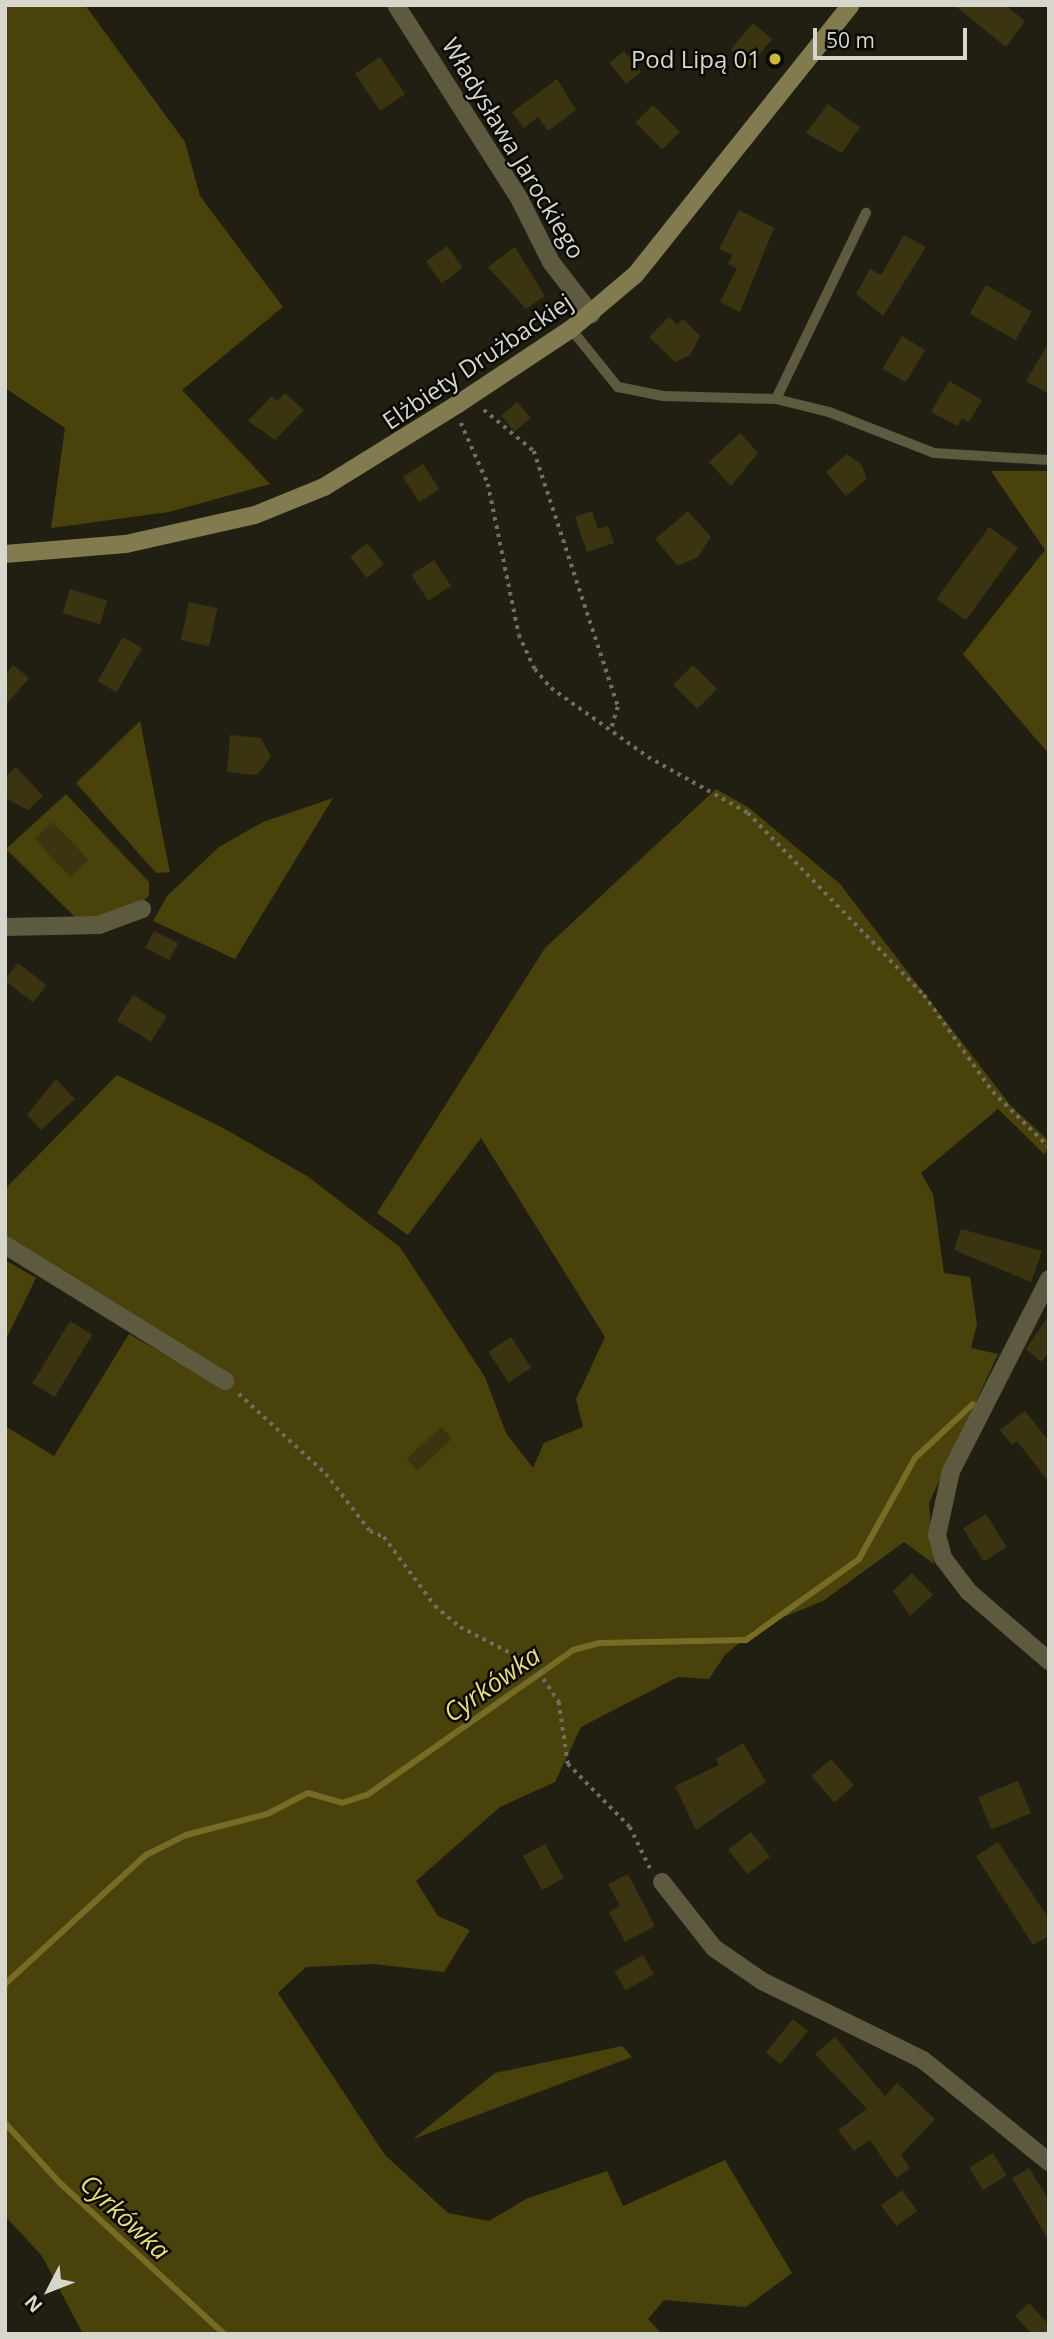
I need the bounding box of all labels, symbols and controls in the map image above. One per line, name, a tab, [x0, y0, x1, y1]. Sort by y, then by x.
scale bar	[816, 14, 970, 58]
text: 50 m	[826, 26, 875, 54]
street label: Władysława Jarockiego	[437, 32, 591, 264]
place label: Pod Lipą 01	[631, 45, 761, 73]
marker: Pod Lipą 01	[767, 51, 783, 67]
street label: Elżbiety Drużbackiej	[377, 287, 577, 435]
water label: Cyrkówka	[438, 1639, 546, 1729]
water label: Cyrkówka	[74, 2168, 176, 2266]
north arrow	[14, 2255, 84, 2325]
text: N	[19, 2290, 48, 2318]

